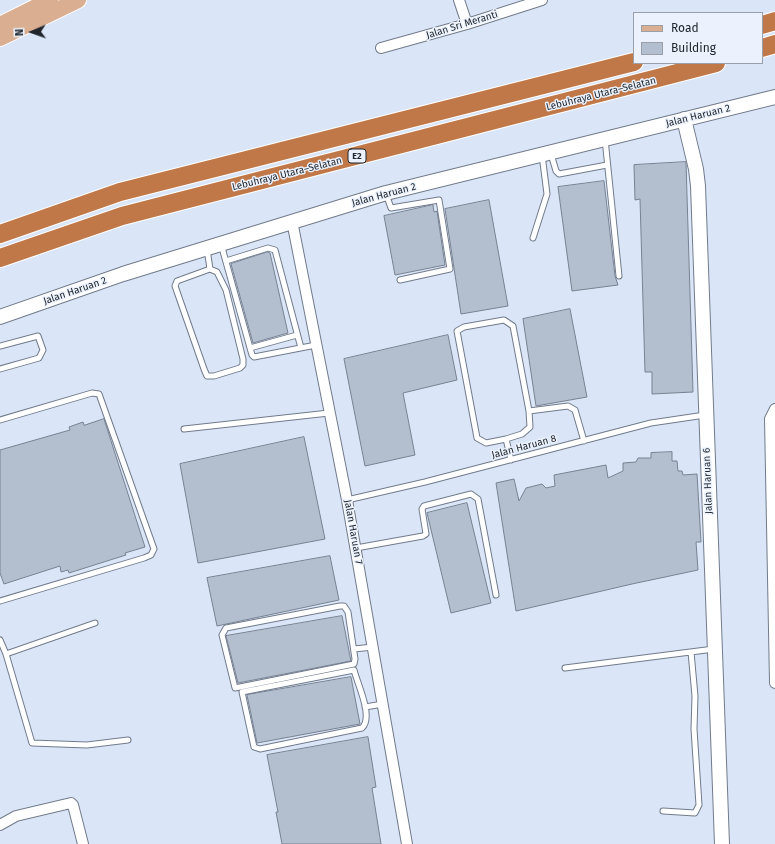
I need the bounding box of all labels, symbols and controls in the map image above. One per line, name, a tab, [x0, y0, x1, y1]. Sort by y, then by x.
street label: Jalan Sri Meranti	[425, 8, 499, 42]
north arrow	[12, 12, 52, 52]
legend	[633, 12, 763, 64]
text: Road	[671, 21, 699, 35]
text: N	[13, 29, 26, 36]
text: Building	[671, 41, 716, 55]
street label: Lebuhraya Utara–Selatan	[545, 75, 657, 113]
street label: Jalan Haruan 2	[665, 102, 731, 130]
road number: E2	[348, 149, 366, 163]
street label: Lebuhraya Utara–Selatan	[231, 155, 343, 193]
street label: Jalan Haruan 2	[351, 181, 417, 209]
street label: Jalan Haruan 2	[42, 275, 108, 307]
street label: Jalan Haruan 8	[490, 433, 558, 461]
street label: Jalan Haruan 6	[701, 448, 715, 514]
street label: Jalan Haruan 7	[341, 499, 365, 565]

